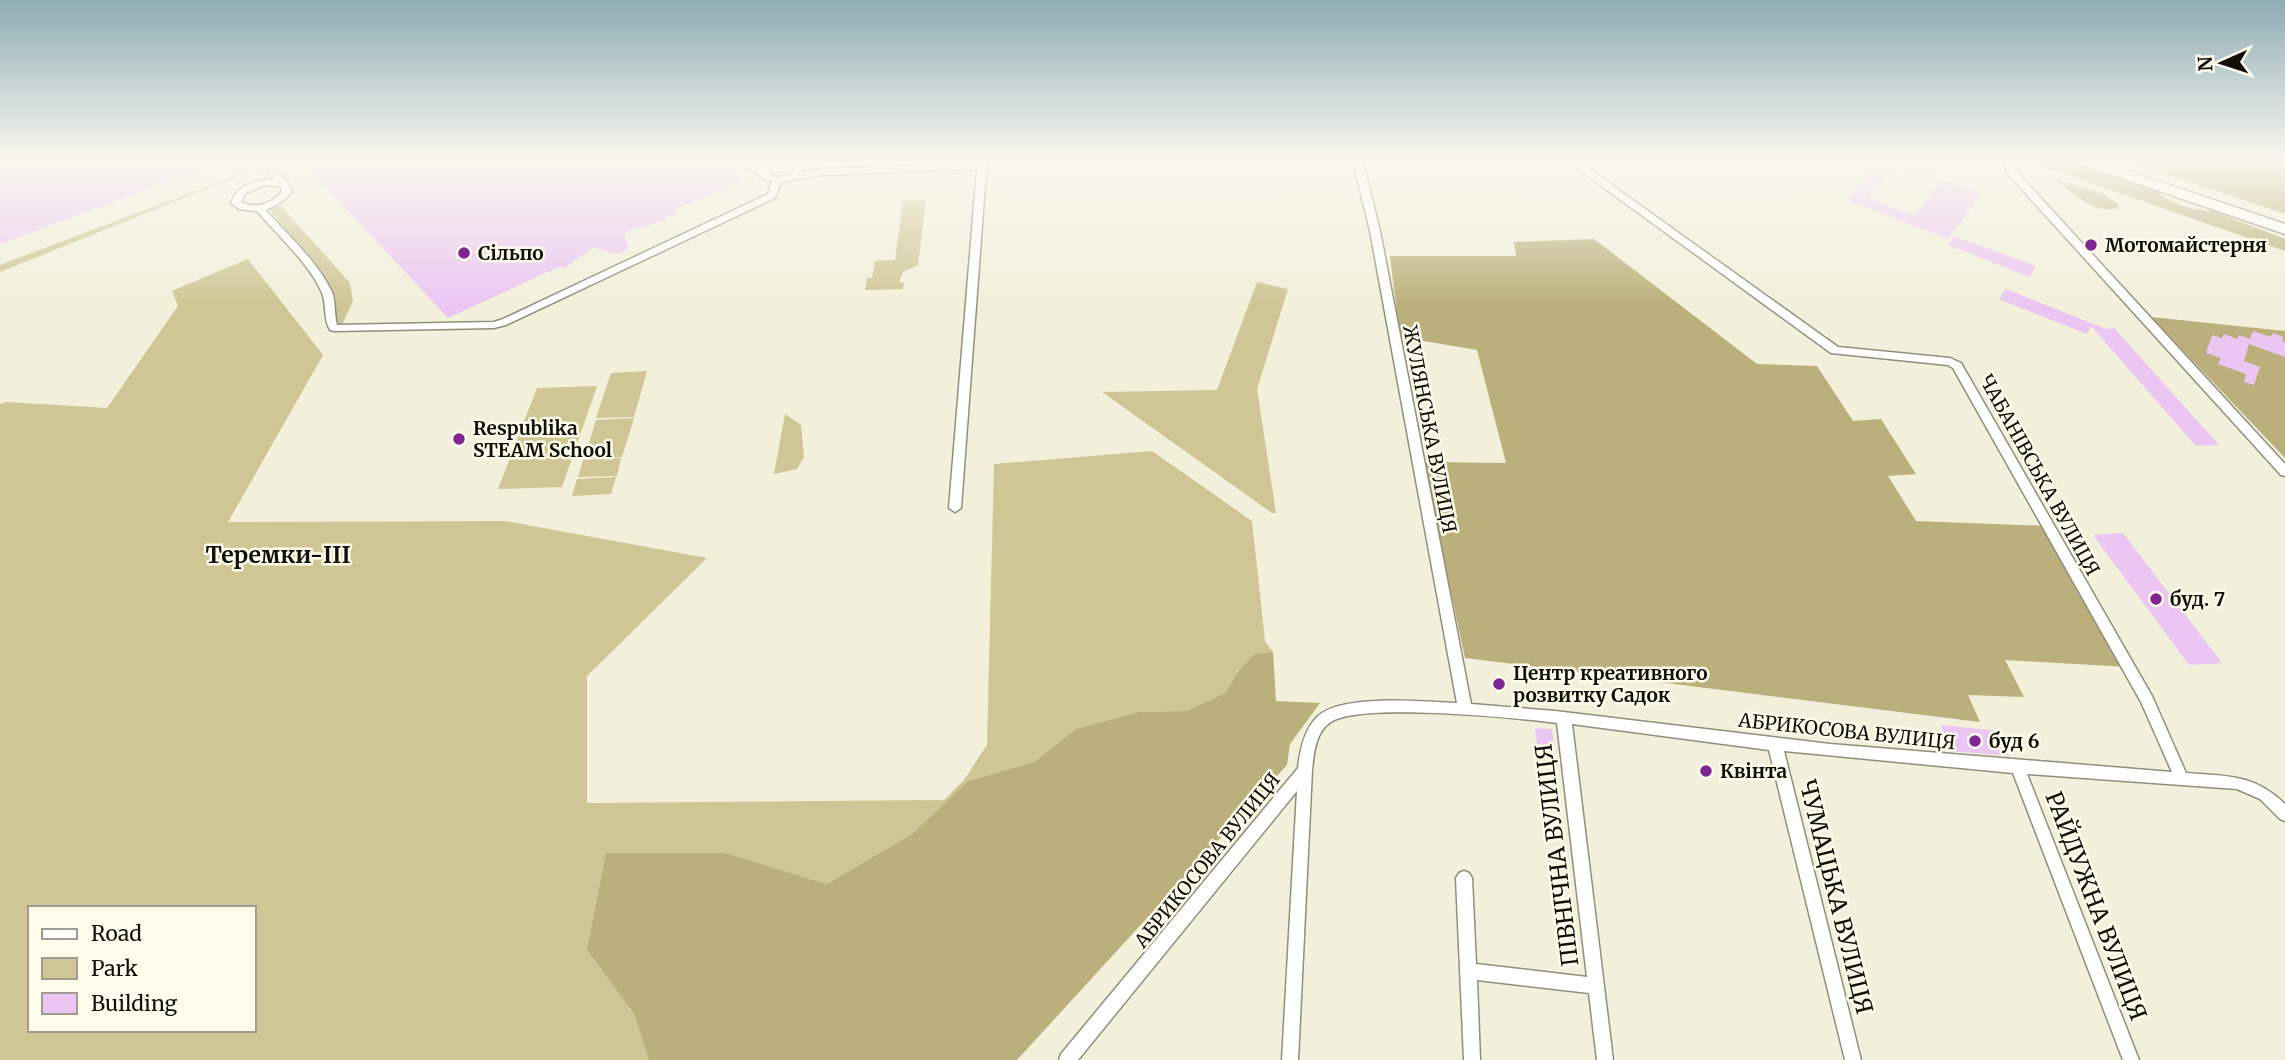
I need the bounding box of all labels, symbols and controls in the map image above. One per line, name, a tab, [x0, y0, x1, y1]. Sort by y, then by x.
north arrow	[2187, 28, 2257, 98]
text: N	[2193, 56, 2217, 72]
place label: Мотомайстерня	[2105, 233, 2267, 257]
marker: Мотомайстерня	[2083, 237, 2099, 253]
place label: Сільпо	[478, 241, 544, 265]
marker: Сільпо	[456, 245, 472, 261]
street label: ЖУЛЯНСЬКА ВУЛИЦЯ	[1398, 323, 1462, 535]
street label: ЧАБАНІВСЬКА ВУЛИЦЯ	[1975, 370, 2105, 580]
place label: Respublika STEAM School	[473, 416, 612, 462]
marker: Respublika STEAM School	[451, 431, 467, 447]
district label: Теремки-III	[205, 540, 351, 569]
place label: буд. 7	[2170, 587, 2225, 611]
marker: буд. 7	[2148, 591, 2164, 607]
place label: Центр креативного розвитку Садок	[1513, 661, 1708, 707]
marker: Центр креативного розвитку Садок	[1491, 676, 1507, 692]
street label: АБРИКОСОВА ВУЛИЦЯ	[1736, 708, 1957, 754]
place label: буд 6	[1989, 729, 2039, 753]
marker: буд 6	[1967, 733, 1983, 749]
street label: ПІВНІЧНА ВУЛИЦЯ	[1528, 742, 1585, 968]
place label: Квінта	[1720, 759, 1788, 783]
marker: Квінта	[1698, 763, 1714, 779]
street label: АБРИКОСОВА ВУЛИЦЯ	[1128, 768, 1285, 953]
street label: ЧУМАЦЬКА ВУЛИЦЯ	[1793, 777, 1880, 1017]
street label: РАЙДУЖНА ВУЛИЦЯ	[2039, 787, 2154, 1024]
legend	[28, 906, 256, 1032]
text: Road	[91, 920, 142, 947]
text: Park	[91, 955, 138, 982]
text: Building	[91, 990, 178, 1017]

